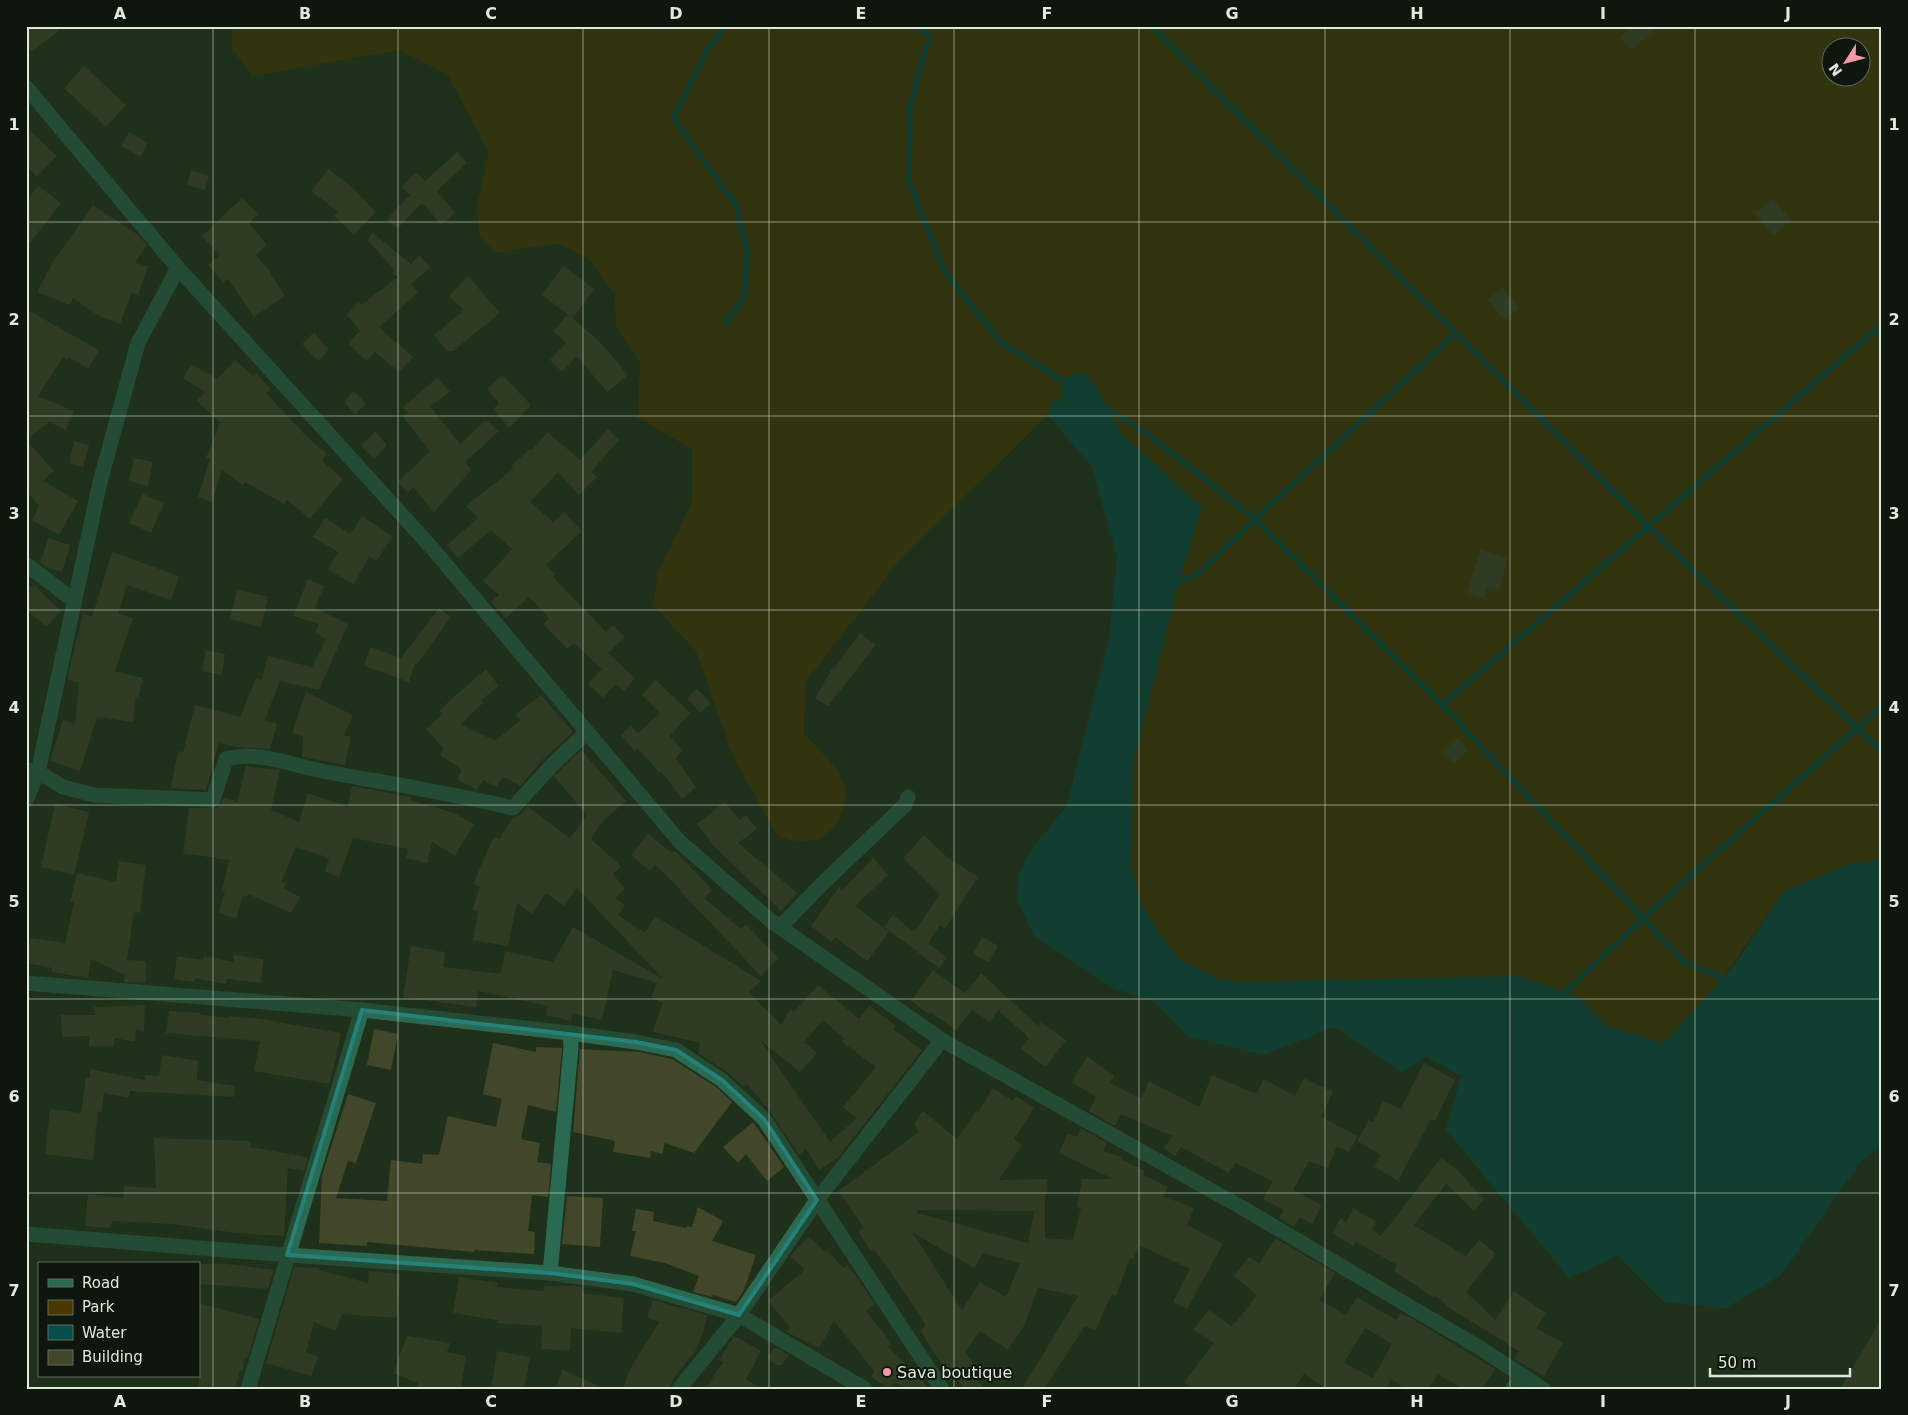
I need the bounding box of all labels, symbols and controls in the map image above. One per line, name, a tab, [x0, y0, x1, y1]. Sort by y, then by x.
text: A	[114, 4, 127, 23]
text: B	[299, 4, 311, 23]
text: C	[485, 4, 497, 23]
text: D	[669, 4, 683, 23]
text: E	[856, 4, 866, 23]
text: F	[1042, 4, 1052, 23]
text: G	[1225, 4, 1239, 23]
text: H	[1410, 4, 1424, 23]
text: I	[1600, 4, 1606, 23]
text: J	[1784, 4, 1791, 23]
north arrow	[1820, 38, 1870, 88]
text: N	[1826, 60, 1845, 79]
text: 1	[8, 115, 20, 134]
text: 1	[1888, 115, 1900, 134]
text: 2	[8, 310, 20, 329]
text: 2	[1888, 310, 1900, 329]
text: 3	[8, 504, 20, 523]
text: 3	[1888, 504, 1900, 523]
text: 4	[8, 698, 20, 717]
text: 4	[1888, 698, 1900, 717]
text: 5	[8, 892, 20, 911]
text: 5	[1888, 892, 1900, 911]
text: 6	[8, 1087, 20, 1106]
text: 6	[1888, 1087, 1900, 1106]
legend	[38, 1262, 200, 1378]
text: Road	[82, 1274, 120, 1292]
text: 7	[8, 1281, 20, 1300]
text: 7	[1888, 1281, 1900, 1300]
text: Park	[82, 1298, 115, 1316]
text: Water	[82, 1324, 127, 1342]
scale bar	[1710, 1345, 1850, 1377]
text: Building	[82, 1348, 143, 1366]
text: 50 m	[1718, 1354, 1756, 1372]
place label: Sava boutique	[897, 1363, 1012, 1382]
marker: Sava boutique	[881, 1366, 893, 1378]
text: A	[114, 1392, 127, 1411]
text: B	[299, 1392, 311, 1411]
text: C	[485, 1392, 497, 1411]
text: D	[669, 1392, 683, 1411]
text: E	[856, 1392, 866, 1411]
text: F	[1042, 1392, 1052, 1411]
text: G	[1225, 1392, 1239, 1411]
text: H	[1410, 1392, 1424, 1411]
text: I	[1600, 1392, 1606, 1411]
text: J	[1784, 1392, 1791, 1411]

